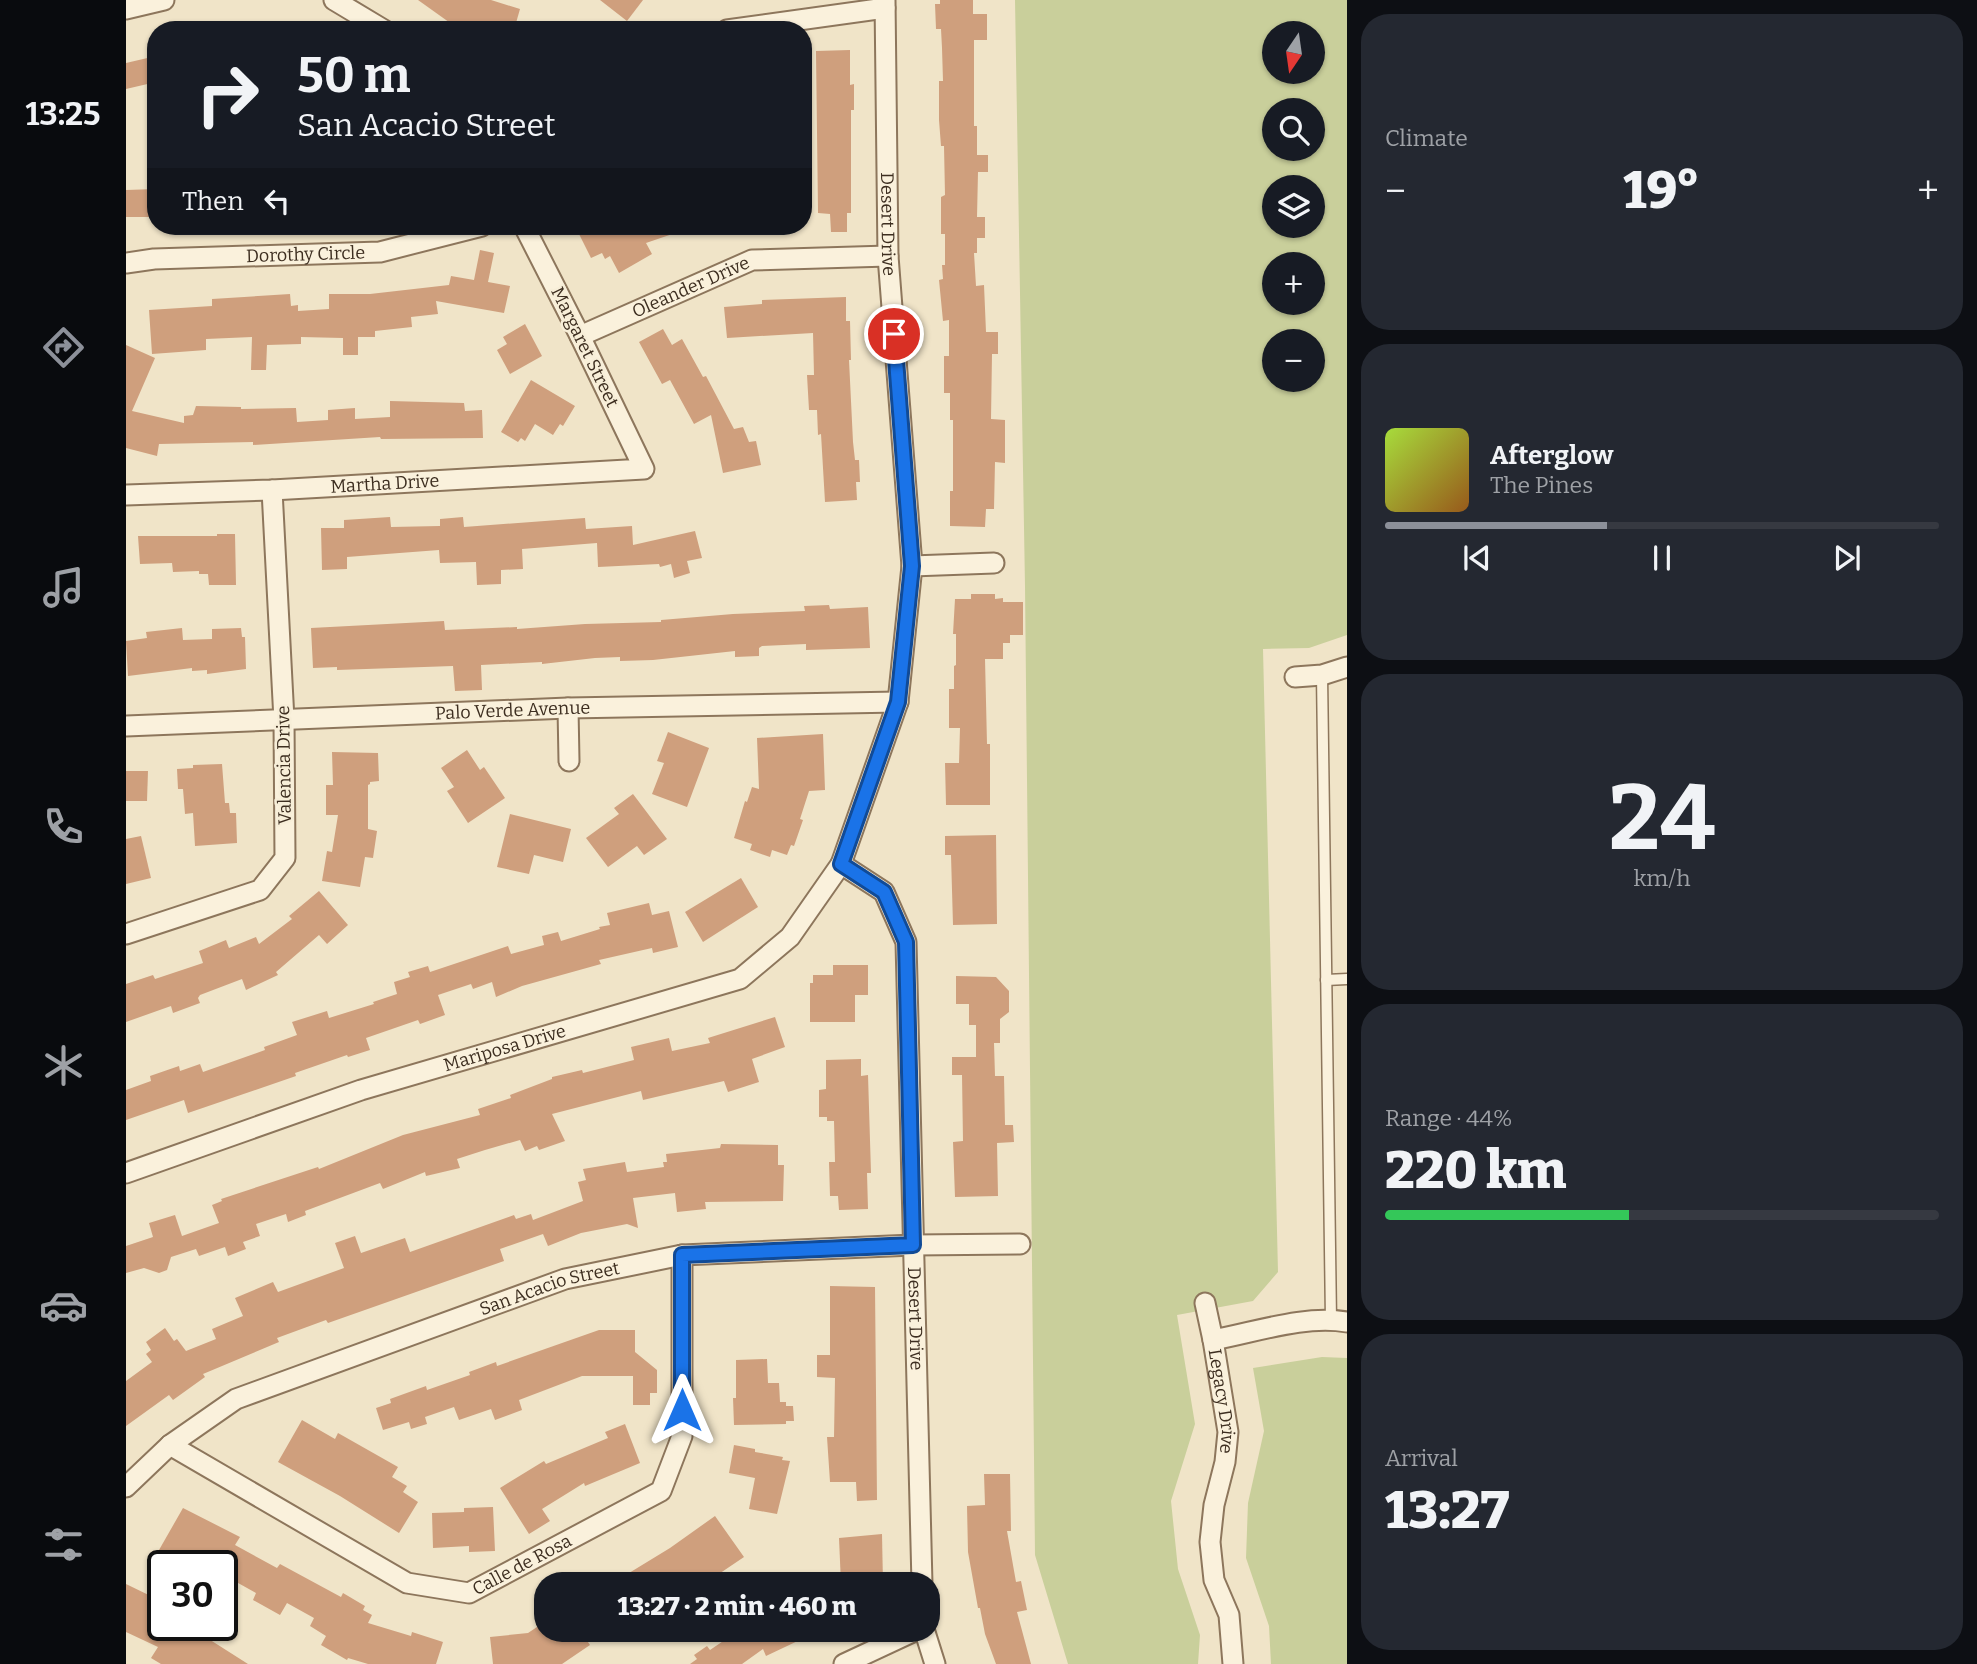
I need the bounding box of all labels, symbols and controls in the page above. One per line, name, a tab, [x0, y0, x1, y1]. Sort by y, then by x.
north arrow	[1262, 21, 1325, 84]
map controls	[1262, 21, 1325, 392]
text: 50 m	[297, 46, 410, 105]
icon: right	[182, 49, 273, 140]
text: 13:25	[25, 95, 101, 133]
button: search	[1262, 98, 1325, 161]
text: San Acacio Street	[297, 106, 556, 144]
text: Climate	[1385, 124, 1468, 152]
text: 19°	[1623, 159, 1700, 222]
text: −	[1385, 168, 1406, 214]
text: +	[1917, 168, 1939, 214]
street label: Desert Drive	[876, 172, 900, 277]
button: layers	[1262, 175, 1325, 238]
icon: left	[258, 182, 296, 220]
text: Then	[182, 186, 244, 217]
street label: Dorothy Circle	[246, 241, 366, 267]
street label: Oleander Drive	[629, 252, 753, 323]
button: +	[1262, 252, 1325, 315]
street label: Margaret Street	[546, 283, 624, 411]
pin	[864, 304, 924, 364]
icon: arrive	[875, 315, 913, 353]
icon: directions	[39, 323, 88, 372]
button: −	[1262, 329, 1325, 392]
text: Afterglow	[1490, 440, 1613, 471]
street label: Martha Drive	[330, 470, 440, 498]
text: The Pines	[1490, 471, 1593, 499]
icon: previous	[1458, 539, 1496, 577]
icon: pause	[1643, 539, 1681, 577]
icon: next	[1828, 539, 1866, 577]
icon: music	[39, 563, 88, 612]
street label: Palo Verde Avenue	[435, 697, 591, 724]
street label: Valencia Drive	[272, 705, 296, 825]
text: 24	[1609, 764, 1715, 873]
icon: phone	[39, 802, 88, 851]
text: km/h	[1634, 864, 1690, 892]
street label: Mariposa Drive	[441, 1020, 568, 1076]
icon: climate	[39, 1041, 88, 1090]
text: Range · 44%	[1385, 1104, 1513, 1132]
text: 220 km	[1385, 1139, 1567, 1202]
street label: San Acacio Street	[476, 1257, 622, 1320]
street label: Desert Drive	[903, 1266, 928, 1371]
icon: car	[39, 1281, 88, 1330]
street label: Legacy Drive	[1204, 1347, 1239, 1455]
position arrow	[645, 1373, 719, 1447]
text: Arrival	[1385, 1444, 1458, 1472]
text: 13:27	[1385, 1479, 1509, 1542]
icon: filters	[39, 1520, 88, 1569]
street label: Calle de Rosa	[468, 1529, 576, 1600]
speed limit sign: 30	[147, 1550, 238, 1641]
text: 13:27 · 2 min · 460 m	[617, 1591, 857, 1622]

